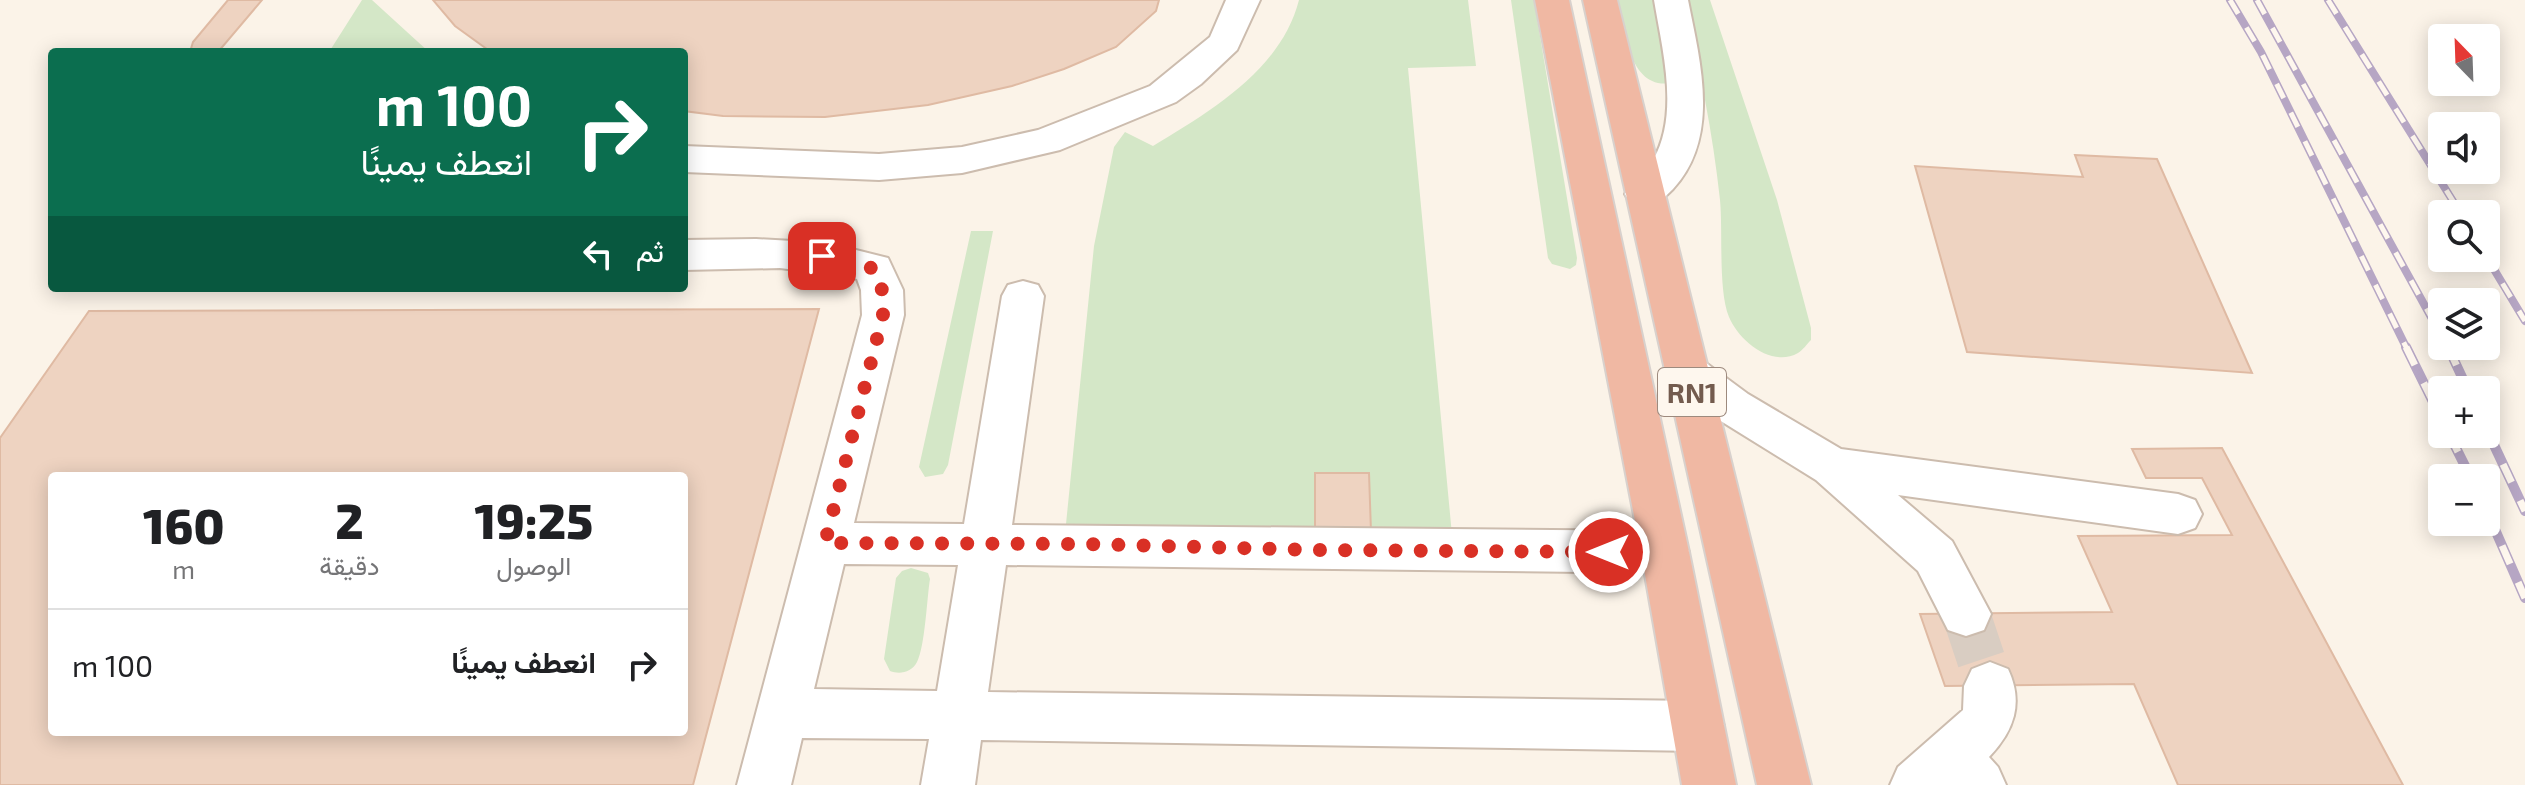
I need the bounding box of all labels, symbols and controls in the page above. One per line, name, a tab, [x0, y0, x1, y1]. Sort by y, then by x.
north arrow	[2428, 24, 2500, 96]
map controls	[2428, 24, 2500, 536]
text: 100 m	[376, 70, 532, 137]
icon: right	[560, 80, 664, 184]
button: sound	[2428, 112, 2500, 184]
text: انعطف يمينًا	[361, 139, 532, 182]
button: search	[2428, 200, 2500, 272]
pin	[788, 222, 856, 290]
icon: left	[576, 232, 620, 276]
text: ثم	[636, 232, 664, 268]
icon: arrive	[800, 234, 844, 278]
button: layers	[2428, 288, 2500, 360]
road number: RN1	[1658, 368, 1726, 416]
button: +	[2428, 376, 2500, 448]
button: −	[2428, 464, 2500, 536]
text: 2	[335, 491, 364, 549]
text: 19:25	[474, 491, 593, 549]
text: 160	[143, 496, 224, 554]
position arrow	[1567, 510, 1651, 594]
text: دقيقة	[319, 549, 380, 580]
text: الوصول	[496, 549, 571, 580]
text: m	[172, 553, 195, 584]
text: انعطف يمينًا	[451, 643, 596, 679]
icon: right	[620, 643, 664, 687]
text: 100 m	[72, 647, 153, 683]

